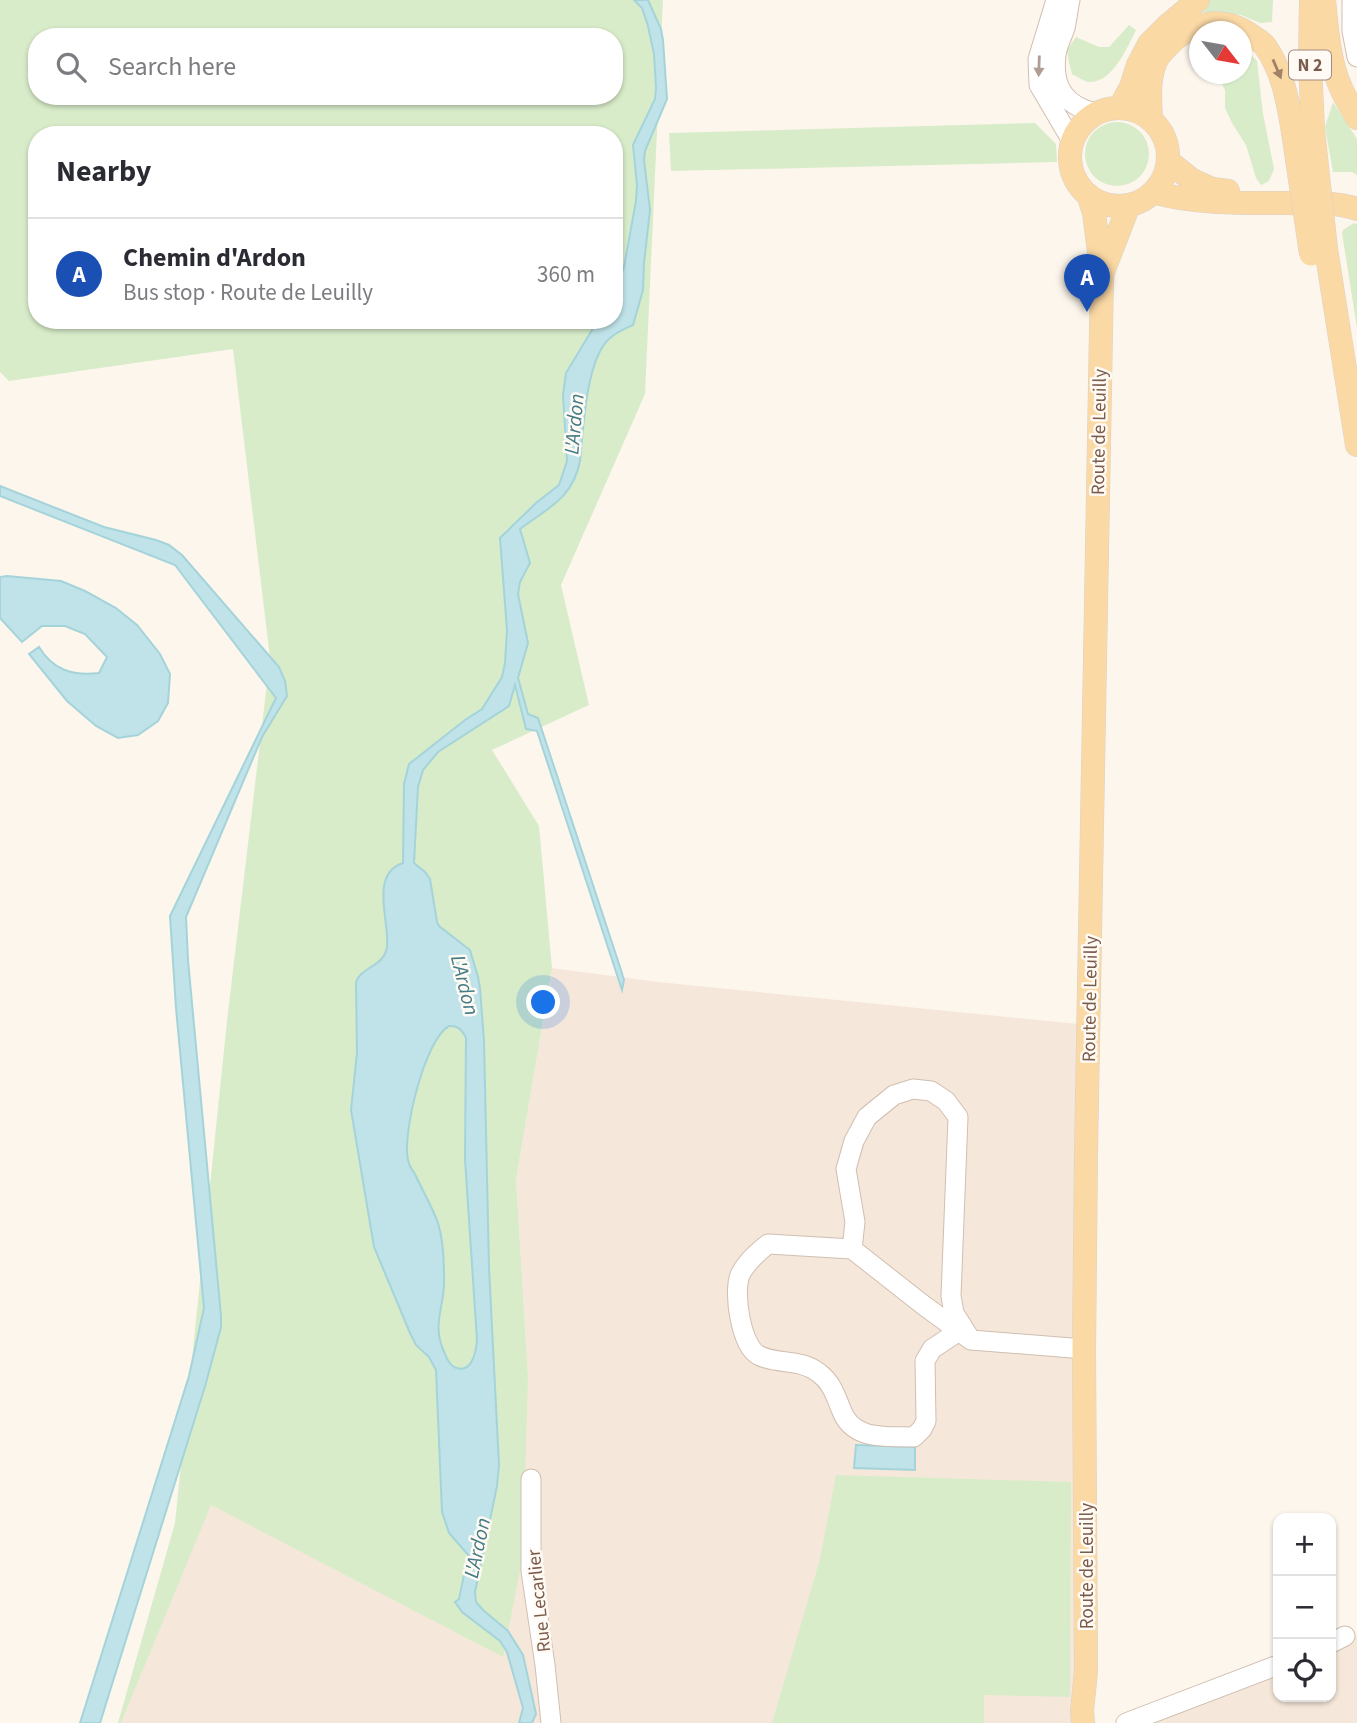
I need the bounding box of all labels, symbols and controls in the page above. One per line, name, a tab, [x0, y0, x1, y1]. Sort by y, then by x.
north arrow	[1189, 21, 1252, 84]
search box	[28, 28, 623, 105]
icon: search	[52, 48, 90, 86]
text: Search here	[108, 48, 236, 85]
road number: N 2	[1289, 51, 1331, 80]
one-way arrow	[1034, 55, 1045, 77]
one-way arrow	[1271, 59, 1283, 79]
text: Nearby	[56, 150, 151, 193]
text: Chemin d'Ardon	[123, 239, 306, 276]
pin: A	[1064, 254, 1110, 312]
text: A	[72, 258, 86, 291]
text: 360 m	[537, 258, 595, 291]
text: Bus stop · Route de Leuilly	[123, 276, 373, 309]
street label: Route de Leuilly	[1085, 368, 1114, 495]
water label: L'Ardon	[556, 392, 592, 456]
street label: Route de Leuilly	[1076, 935, 1105, 1062]
water label: L'Ardon	[443, 952, 487, 1018]
your location	[526, 985, 560, 1019]
street label: Route de Leuilly	[1074, 1503, 1101, 1629]
map controls	[1273, 1513, 1336, 1702]
button: +	[1273, 1513, 1336, 1576]
water label: L'Ardon	[456, 1515, 498, 1581]
street label: Rue Lecarlier	[521, 1548, 558, 1653]
button: −	[1273, 1576, 1336, 1639]
button: locate	[1273, 1639, 1336, 1702]

